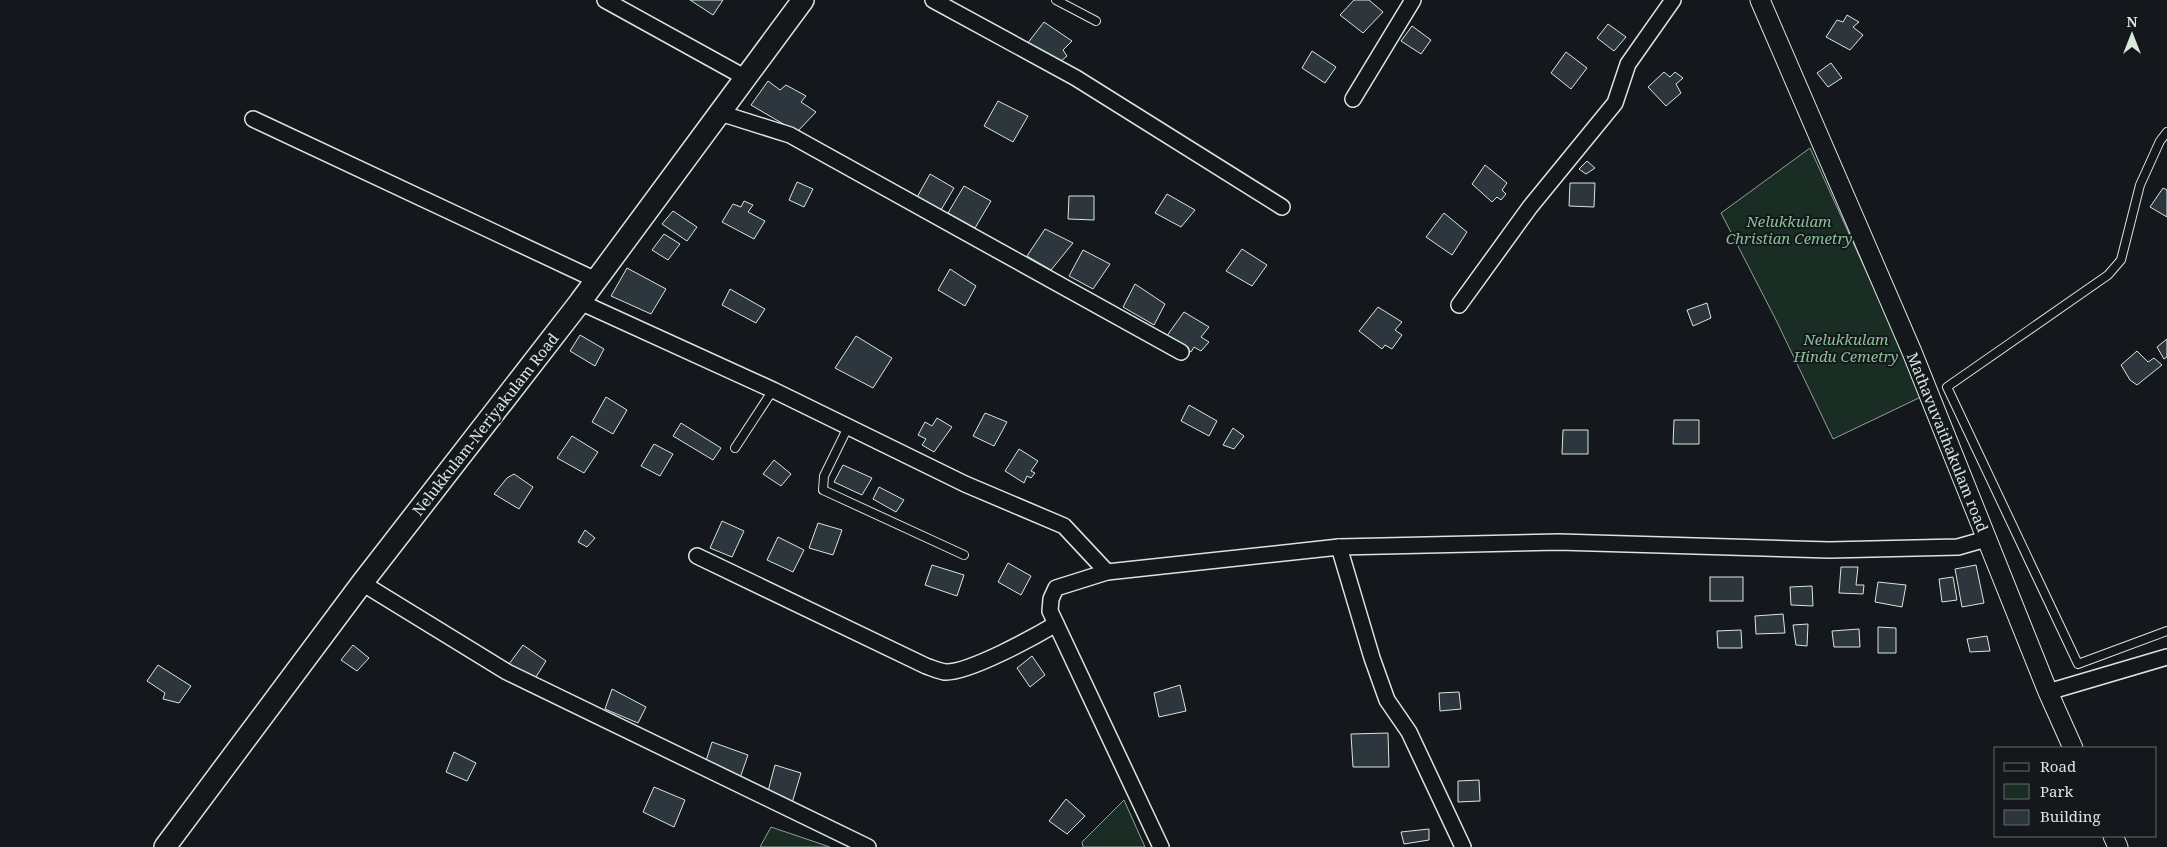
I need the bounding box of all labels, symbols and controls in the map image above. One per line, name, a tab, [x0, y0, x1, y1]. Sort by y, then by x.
north arrow	[2107, 10, 2157, 60]
text: N	[2126, 12, 2138, 31]
park label: Nelukkulam Christian Cemetry	[1726, 211, 1852, 248]
street label: Nelukkulam-Neriyakulam Road	[407, 329, 563, 519]
park label: Nelukkulam Hindu Cemetry	[1792, 329, 1899, 366]
street label: Mathavuvaithakulam road	[1903, 349, 1993, 535]
legend	[1994, 747, 2157, 837]
text: Road	[2040, 756, 2076, 776]
text: Park	[2040, 781, 2074, 801]
text: Building	[2040, 806, 2101, 826]

